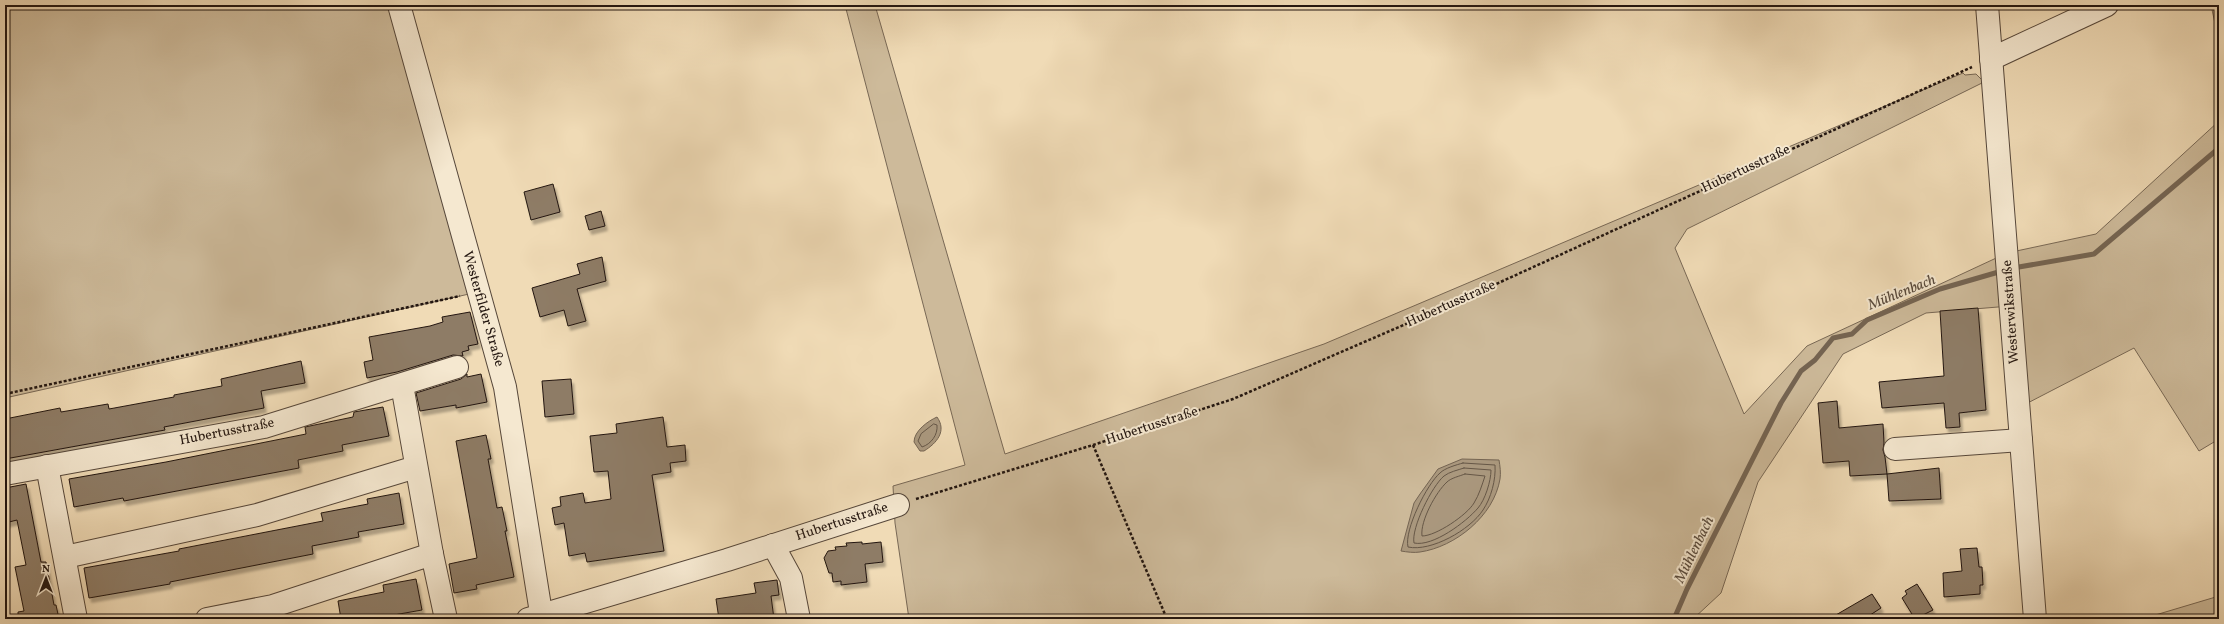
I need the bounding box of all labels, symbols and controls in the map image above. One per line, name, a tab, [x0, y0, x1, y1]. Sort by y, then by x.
street label: Hubertusstraße	[1698, 140, 1794, 198]
street label: Westerfilder Straße	[457, 249, 509, 369]
street label: Westerwikstraße	[1998, 259, 2024, 365]
water label: Mühlenbach	[1864, 270, 1939, 317]
street label: Hubertusstraße	[1403, 276, 1499, 332]
street label: Hubertusstraße	[1103, 402, 1201, 450]
street label: Hubertusstraße	[178, 413, 276, 450]
street label: Hubertusstraße	[793, 498, 891, 546]
water label: Mühlenbach	[1669, 513, 1720, 588]
north arrow	[26, 558, 66, 598]
text: N	[42, 562, 50, 577]

